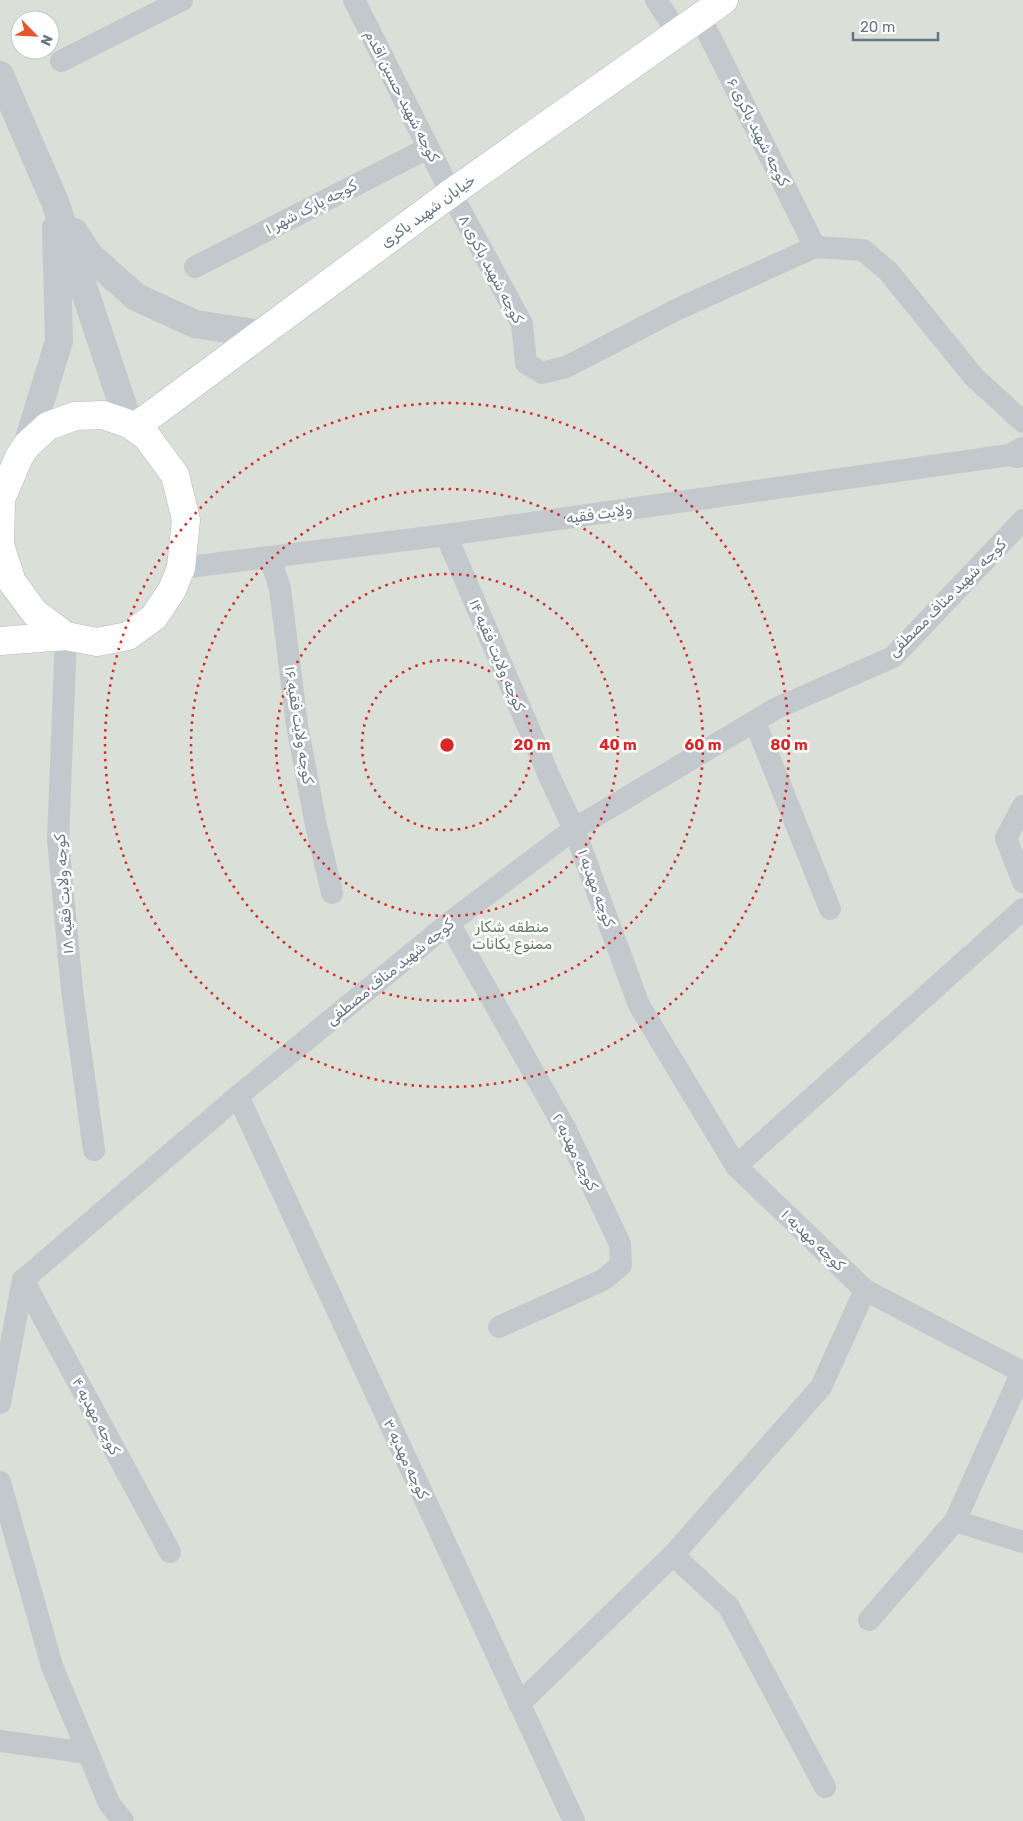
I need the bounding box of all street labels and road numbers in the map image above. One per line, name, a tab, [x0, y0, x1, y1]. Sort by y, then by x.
street label: کوچه شهید حسین اقدم	[360, 27, 443, 165]
street label: کوچه شهید باکری ۶	[723, 75, 793, 189]
street label: خیابان شهید باکری	[377, 171, 479, 251]
street label: کوچه پارک شهر ۱	[262, 176, 360, 239]
street label: کوچه شهید باکری ۸	[455, 212, 527, 327]
street label: ولایت فقیه	[565, 500, 633, 529]
street label: کوچه شهید مناف مصطفی	[884, 535, 1010, 661]
street label: کوچه ولایت فقیه ۱۴	[464, 596, 529, 714]
street label: کوچه ولایت فقیه ۱۶	[280, 665, 317, 786]
street label: کوچه ولایت فقیه ۱۸	[51, 833, 78, 955]
street label: کوچه مهدیه ۱	[574, 847, 618, 929]
street label: کوچه شهید مناف مصطفی	[322, 915, 458, 1029]
street label: کوچه مهدیه ۲	[549, 1110, 602, 1194]
street label: کوچه مهدیه ۱	[778, 1205, 849, 1275]
street label: کوچه مهدیه ۴	[68, 1374, 124, 1458]
street label: کوچه مهدیه ۳	[380, 1416, 433, 1502]

